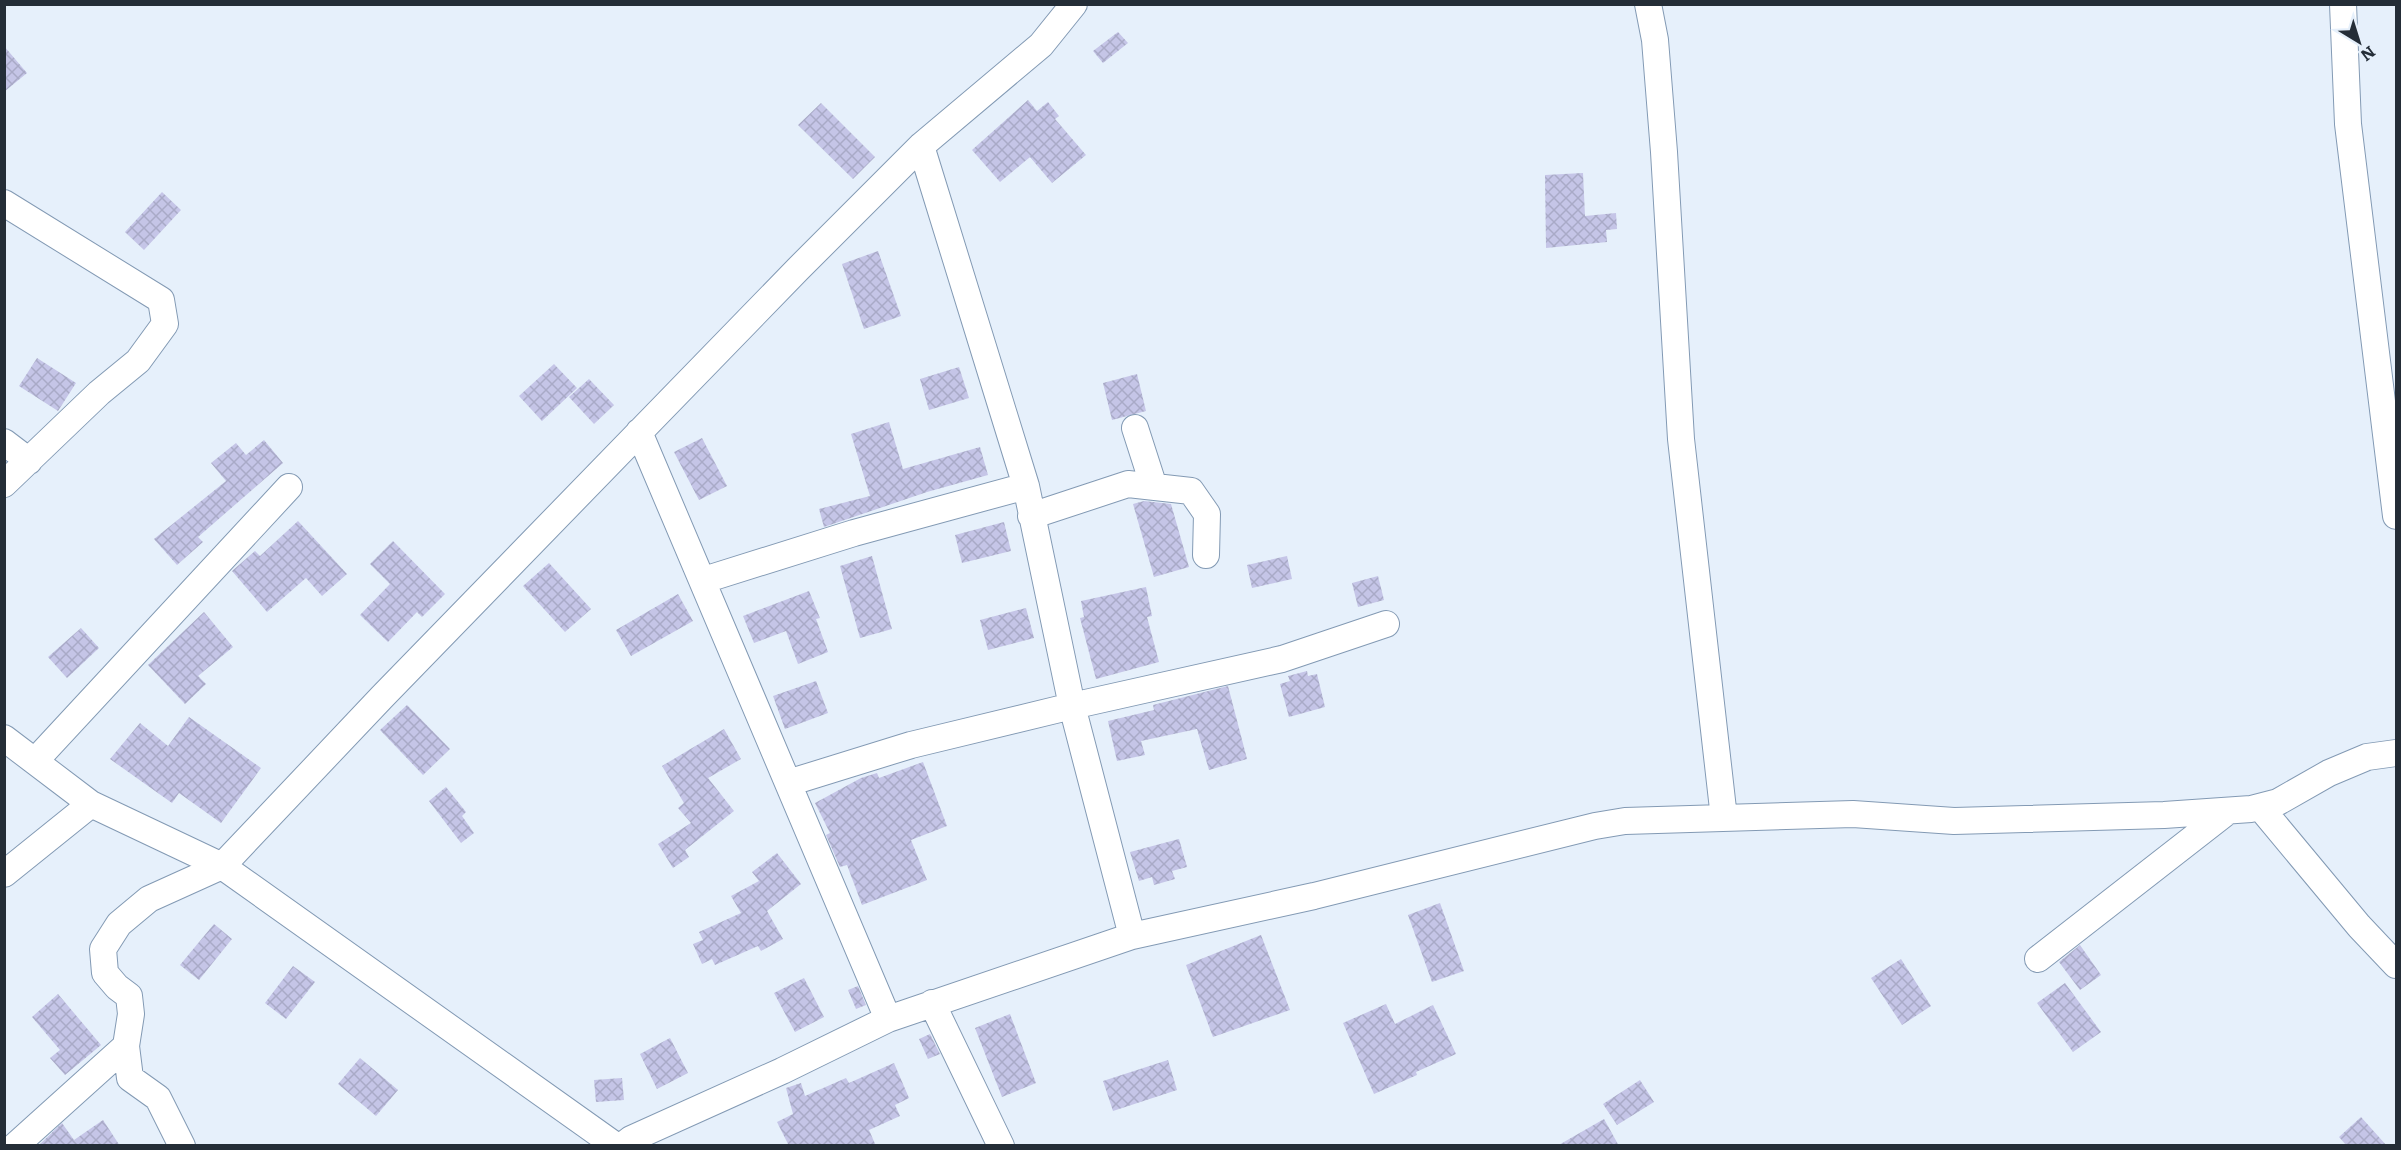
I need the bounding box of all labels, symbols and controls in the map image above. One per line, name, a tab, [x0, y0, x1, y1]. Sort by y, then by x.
north arrow	[2329, 12, 2389, 72]
text: N	[2356, 41, 2382, 68]

